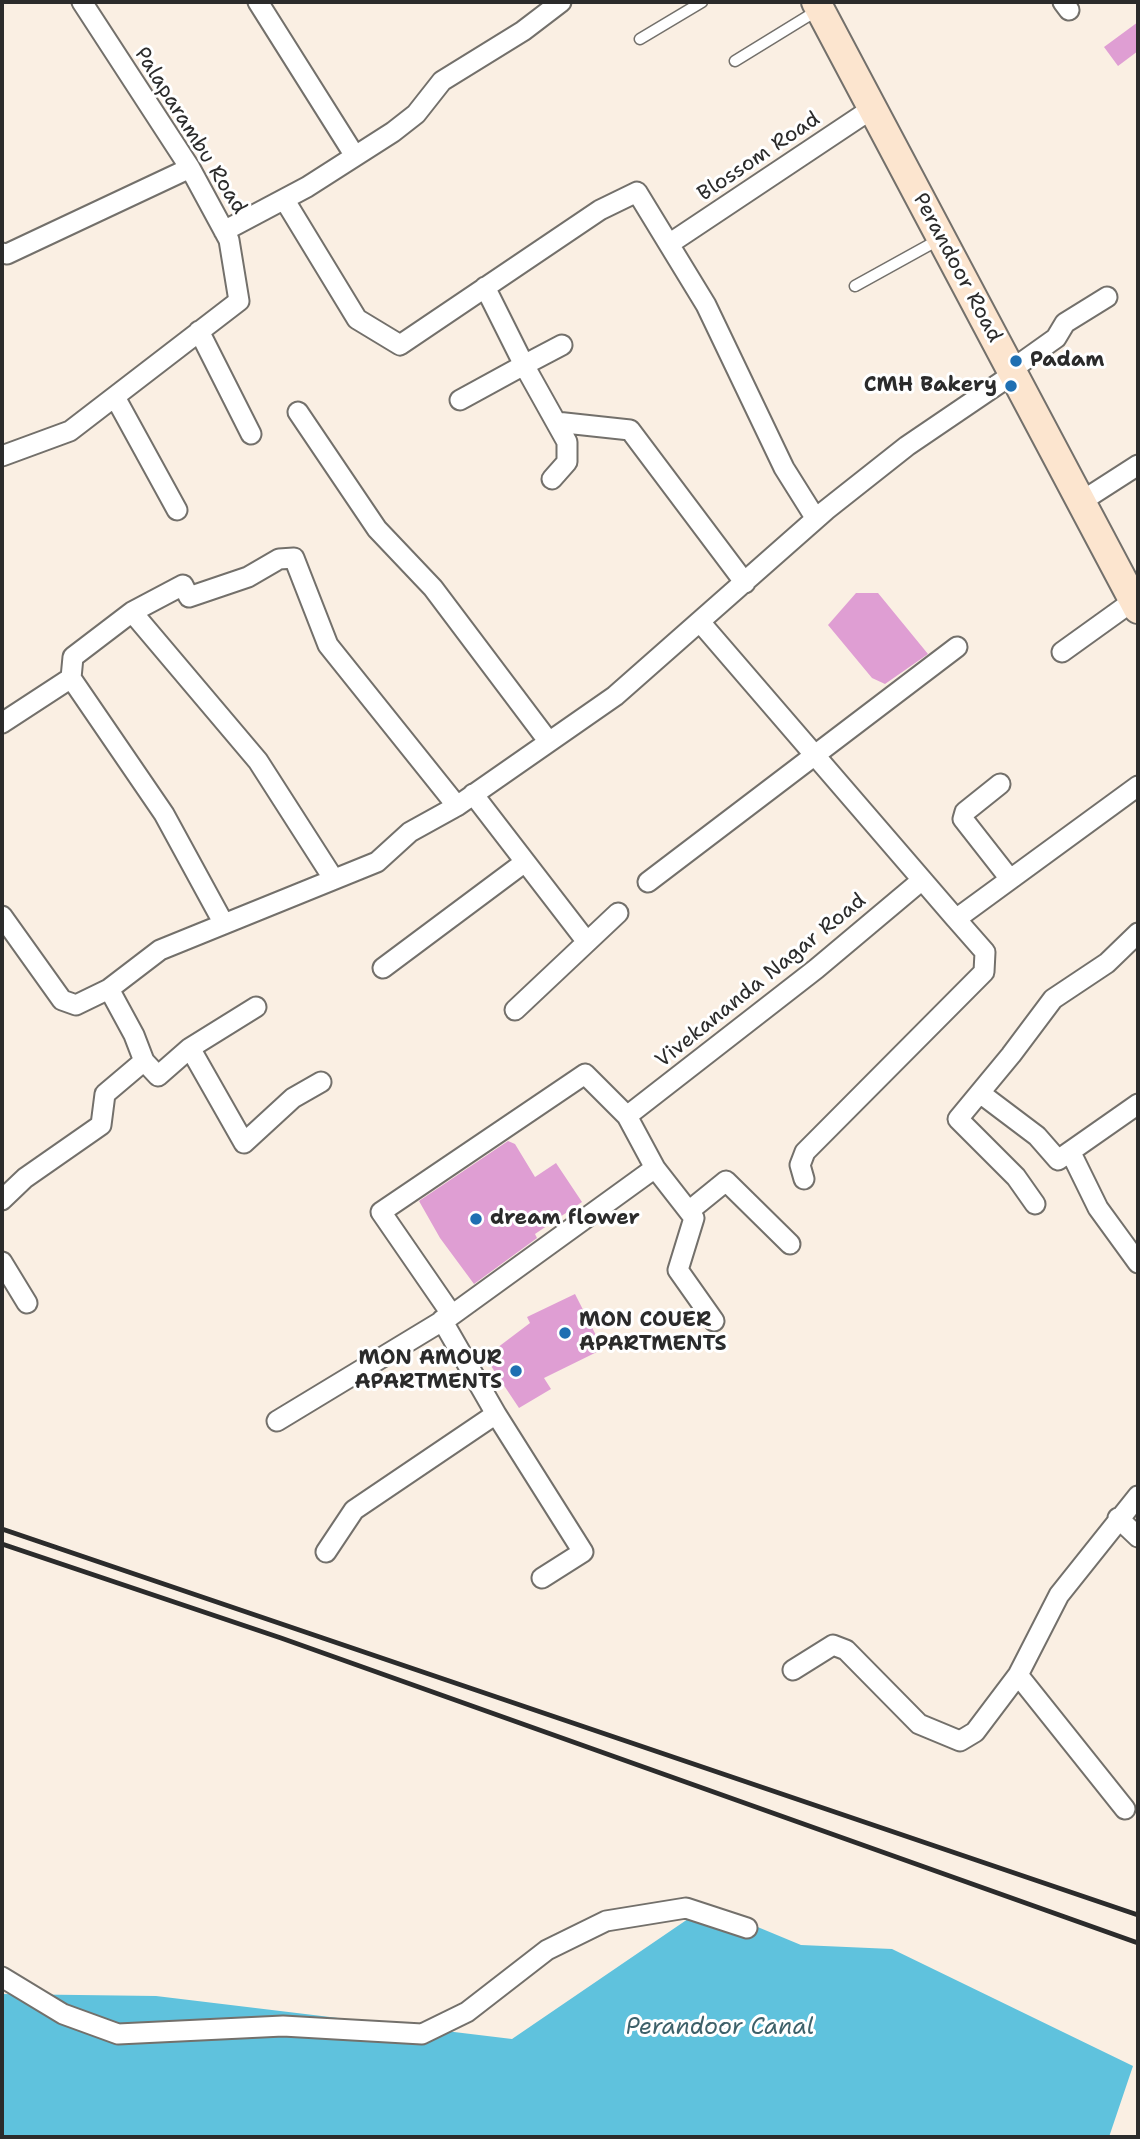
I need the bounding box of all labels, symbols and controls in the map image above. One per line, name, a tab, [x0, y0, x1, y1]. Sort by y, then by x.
street label: Palaparambu Road	[128, 43, 252, 219]
street label: Blossom Road	[693, 107, 825, 207]
street label: Perandoor Road	[907, 189, 1007, 347]
place label: Padam	[1030, 348, 1104, 374]
marker: Padam	[1008, 353, 1024, 369]
place label: CMH Bakery	[864, 373, 997, 399]
marker: CMH Bakery	[1003, 378, 1019, 394]
street label: Vivekananda Nagar Road	[651, 888, 871, 1074]
place label: dream flower	[490, 1206, 640, 1232]
marker: dream flower	[468, 1211, 484, 1227]
place label: MON COUER APARTMENTS	[579, 1308, 726, 1358]
marker: MON COUER APARTMENTS	[557, 1325, 573, 1341]
place label: MON AMOUR APARTMENTS	[355, 1346, 502, 1396]
marker: MON AMOUR APARTMENTS	[508, 1363, 524, 1379]
water label: Perandoor Canal	[626, 2014, 814, 2042]

